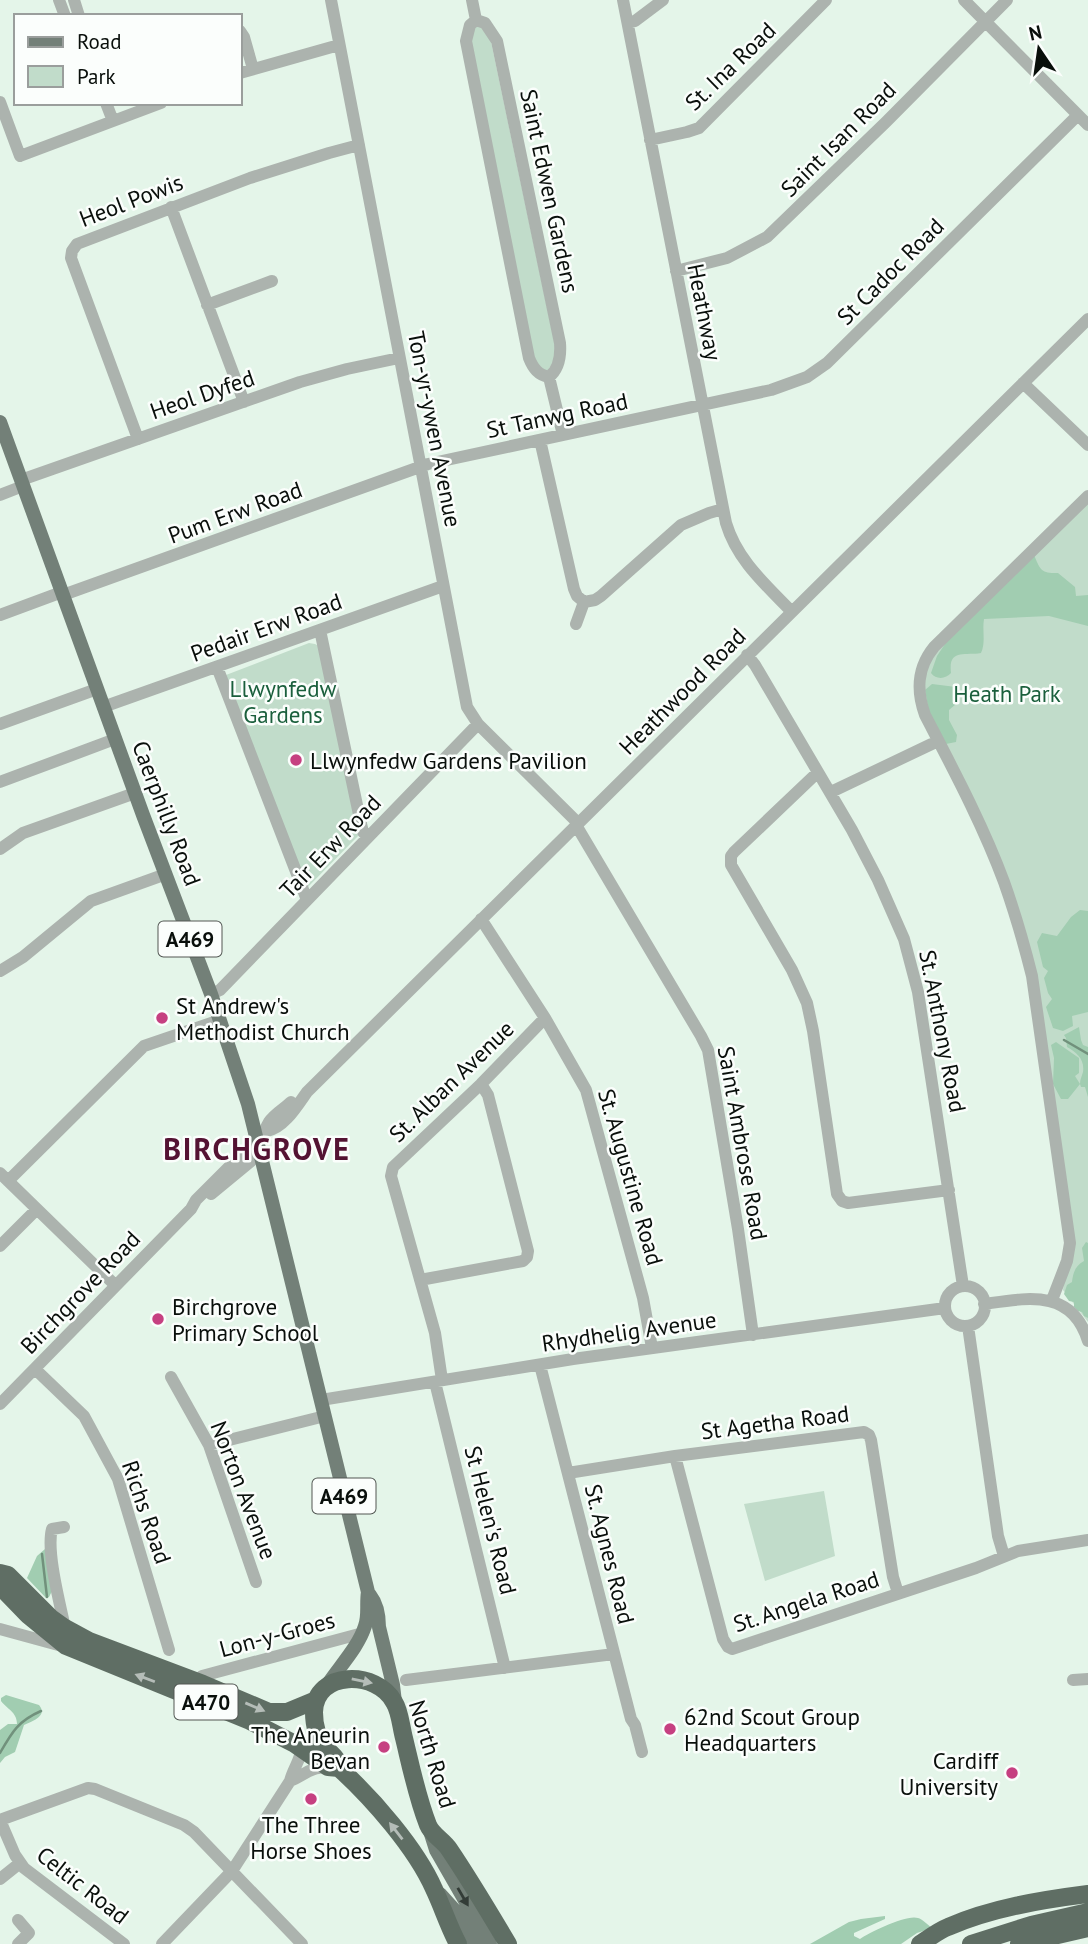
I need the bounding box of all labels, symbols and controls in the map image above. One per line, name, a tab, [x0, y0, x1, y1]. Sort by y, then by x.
legend	[14, 14, 242, 105]
north arrow	[1004, 14, 1074, 84]
street label: St. Ina Road	[679, 16, 781, 116]
text: N	[1026, 19, 1044, 46]
text: Road	[77, 28, 121, 55]
text: Park	[77, 63, 116, 90]
street label: Saint Isan Road	[774, 75, 902, 203]
street label: Saint Edwen Gardens	[514, 86, 586, 296]
street label: Heol Powis	[75, 167, 187, 233]
street label: St Cadoc Road	[830, 211, 950, 331]
street label: Heathway	[681, 261, 729, 363]
street label: Ton-yr-ywen Avenue	[402, 329, 468, 529]
street label: Heol Dyfed	[146, 363, 258, 425]
street label: St Tanwg Road	[484, 386, 630, 444]
street label: Pum Erw Road	[164, 474, 306, 550]
street label: Pedair Erw Road	[186, 586, 346, 668]
street label: Heathwood Road	[613, 622, 751, 760]
park label: Llwynfedw Gardens	[230, 674, 337, 729]
park label: Heath Park	[953, 679, 1061, 708]
street label: Caerphilly Road	[126, 736, 208, 890]
place label: Llwynfedw Gardens Pavilion	[310, 746, 587, 775]
marker: Llwynfedw Gardens Pavilion	[288, 752, 304, 768]
street label: Tair Erw Road	[273, 788, 387, 904]
road number: A469	[158, 922, 222, 956]
street label: St. Anthony Road	[913, 947, 973, 1115]
place label: St Andrew's Methodist Church	[176, 991, 350, 1046]
marker: St Andrew's Methodist Church	[154, 1010, 170, 1026]
street label: St. Alban Avenue	[382, 1014, 520, 1148]
street label: Saint Ambrose Road	[712, 1044, 774, 1242]
street label: St. Augustine Road	[592, 1085, 670, 1269]
district label: BIRCHGROVE	[163, 1129, 351, 1168]
street label: Birchgrove Road	[14, 1224, 146, 1360]
place label: Birchgrove Primary School	[172, 1292, 319, 1347]
street label: Rhydhelig Avenue	[540, 1304, 718, 1358]
marker: Birchgrove Primary School	[150, 1311, 166, 1327]
street label: St Agetha Road	[699, 1399, 851, 1445]
street label: Norton Avenue	[204, 1417, 284, 1563]
street label: St Helen's Road	[458, 1443, 524, 1597]
street label: Richs Road	[116, 1457, 178, 1567]
road number: A469	[312, 1478, 376, 1514]
street label: St. Agnes Road	[579, 1481, 641, 1627]
street label: St. Angela Road	[729, 1564, 883, 1638]
street label: Lon-y-Groes	[216, 1605, 338, 1663]
one-way arrow	[135, 1673, 156, 1684]
one-way arrow	[351, 1675, 373, 1686]
road number: A470	[174, 1684, 238, 1720]
street label: North Road	[403, 1696, 463, 1812]
one-way arrow	[245, 1702, 266, 1713]
place label: 62nd Scout Group Headquarters	[684, 1702, 860, 1757]
place label: The Aneurin Bevan	[251, 1720, 370, 1775]
marker: 62nd Scout Group Headquarters	[662, 1721, 678, 1737]
marker: The Aneurin Bevan	[376, 1739, 392, 1755]
place label: Cardiff University	[900, 1746, 1000, 1801]
marker: Cardiff University	[1004, 1765, 1020, 1781]
marker: The Three Horse Shoes	[303, 1791, 319, 1807]
place label: The Three Horse Shoes	[250, 1810, 372, 1865]
one-way arrow	[390, 1822, 404, 1840]
street label: Celtic Road	[31, 1840, 135, 1930]
one-way arrow	[457, 1887, 469, 1907]

